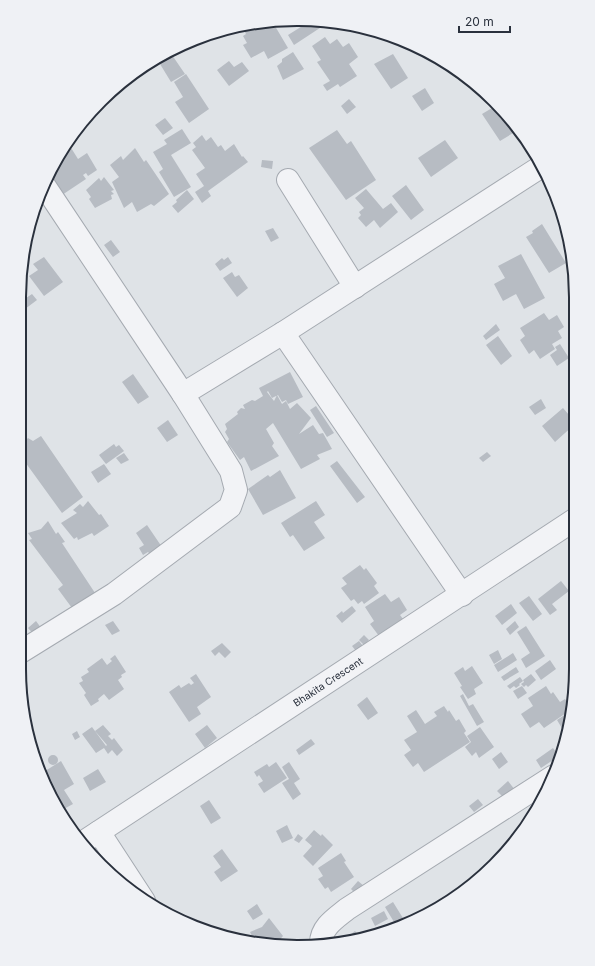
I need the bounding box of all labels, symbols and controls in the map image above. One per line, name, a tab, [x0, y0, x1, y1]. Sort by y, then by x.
scale bar	[459, 8, 510, 34]
text: 20 m	[465, 14, 494, 29]
street label: Bhakita Crescent	[291, 654, 365, 709]

